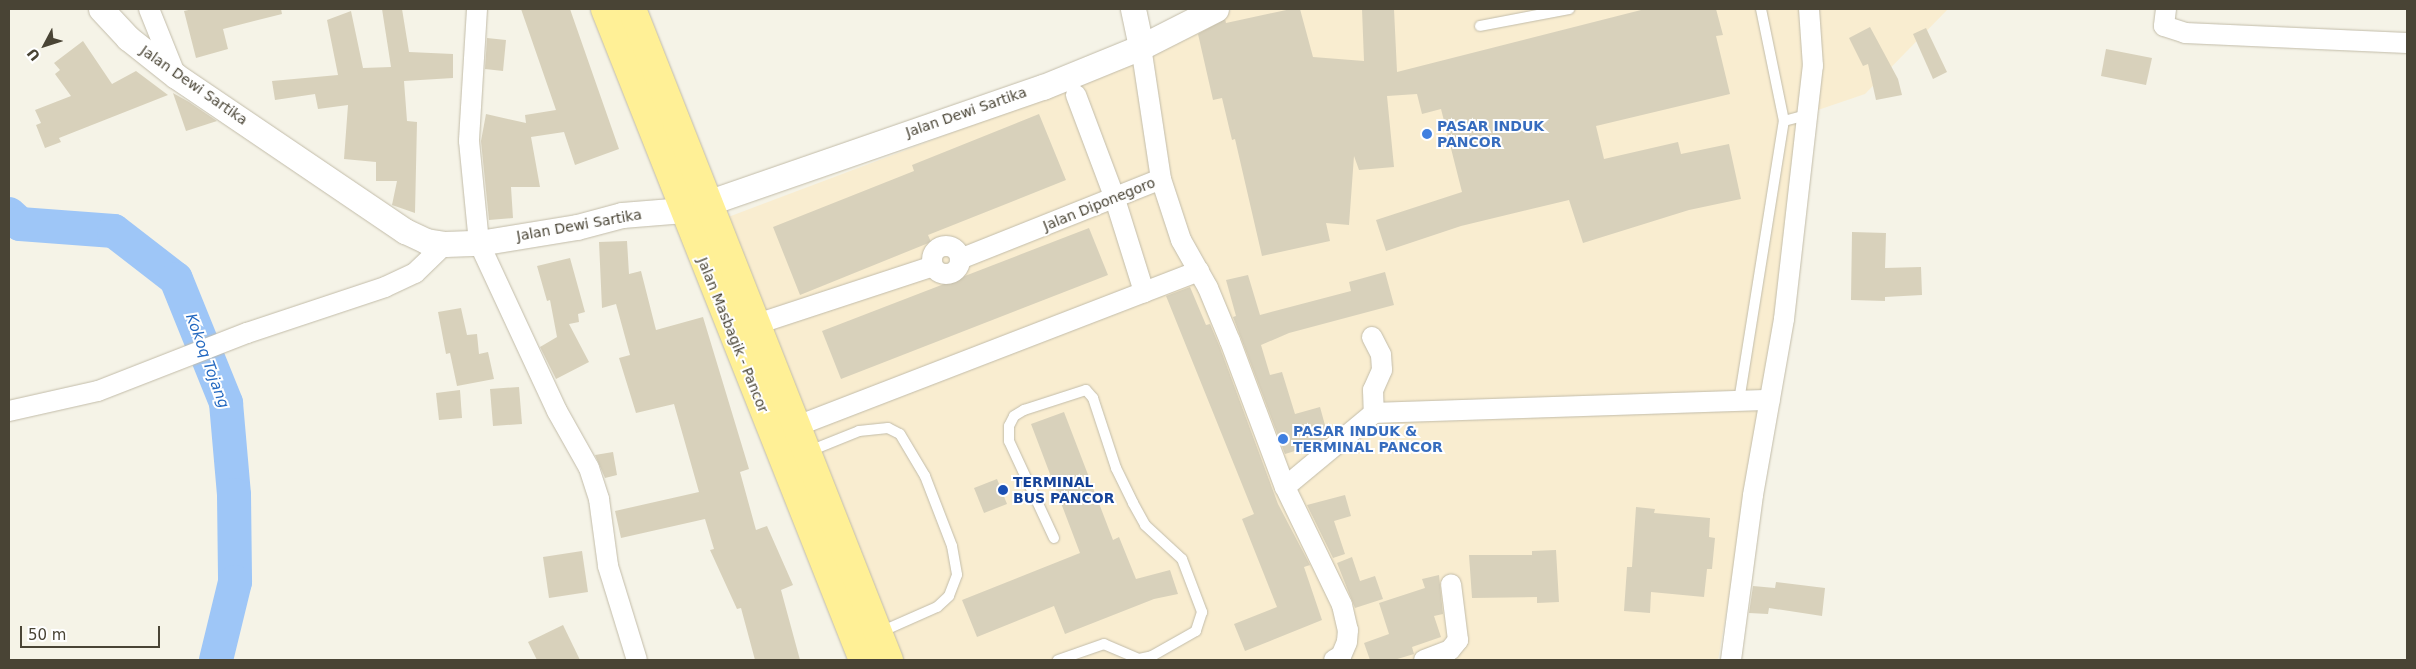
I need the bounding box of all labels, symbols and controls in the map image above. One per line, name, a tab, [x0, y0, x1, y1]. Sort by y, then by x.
north arrow	[20, 20, 70, 70]
street label: Jalan Dewi Sartika	[137, 42, 251, 128]
text: U	[24, 45, 43, 64]
street label: Jalan Dewi Sartika	[903, 83, 1029, 141]
place label: PASAR INDUK PANCOR	[1437, 118, 1544, 150]
marker: PASAR INDUK PANCOR	[1421, 128, 1433, 140]
street label: Jalan Diponegoro	[1040, 174, 1158, 234]
street label: Jalan Dewi Sartika	[515, 206, 643, 244]
street label: Jalan Masbagik - Pancor	[694, 255, 772, 415]
water label: Kokoq Tojang	[182, 311, 232, 411]
place label: PASAR INDUK & TERMINAL PANCOR	[1293, 423, 1443, 456]
marker: PASAR INDUK & TERMINAL PANCOR	[1277, 433, 1289, 445]
place label: TERMINAL BUS PANCOR	[1013, 474, 1114, 507]
marker: TERMINAL BUS PANCOR	[997, 484, 1009, 496]
scale bar	[22, 616, 162, 648]
text: 50 m	[28, 626, 66, 644]

